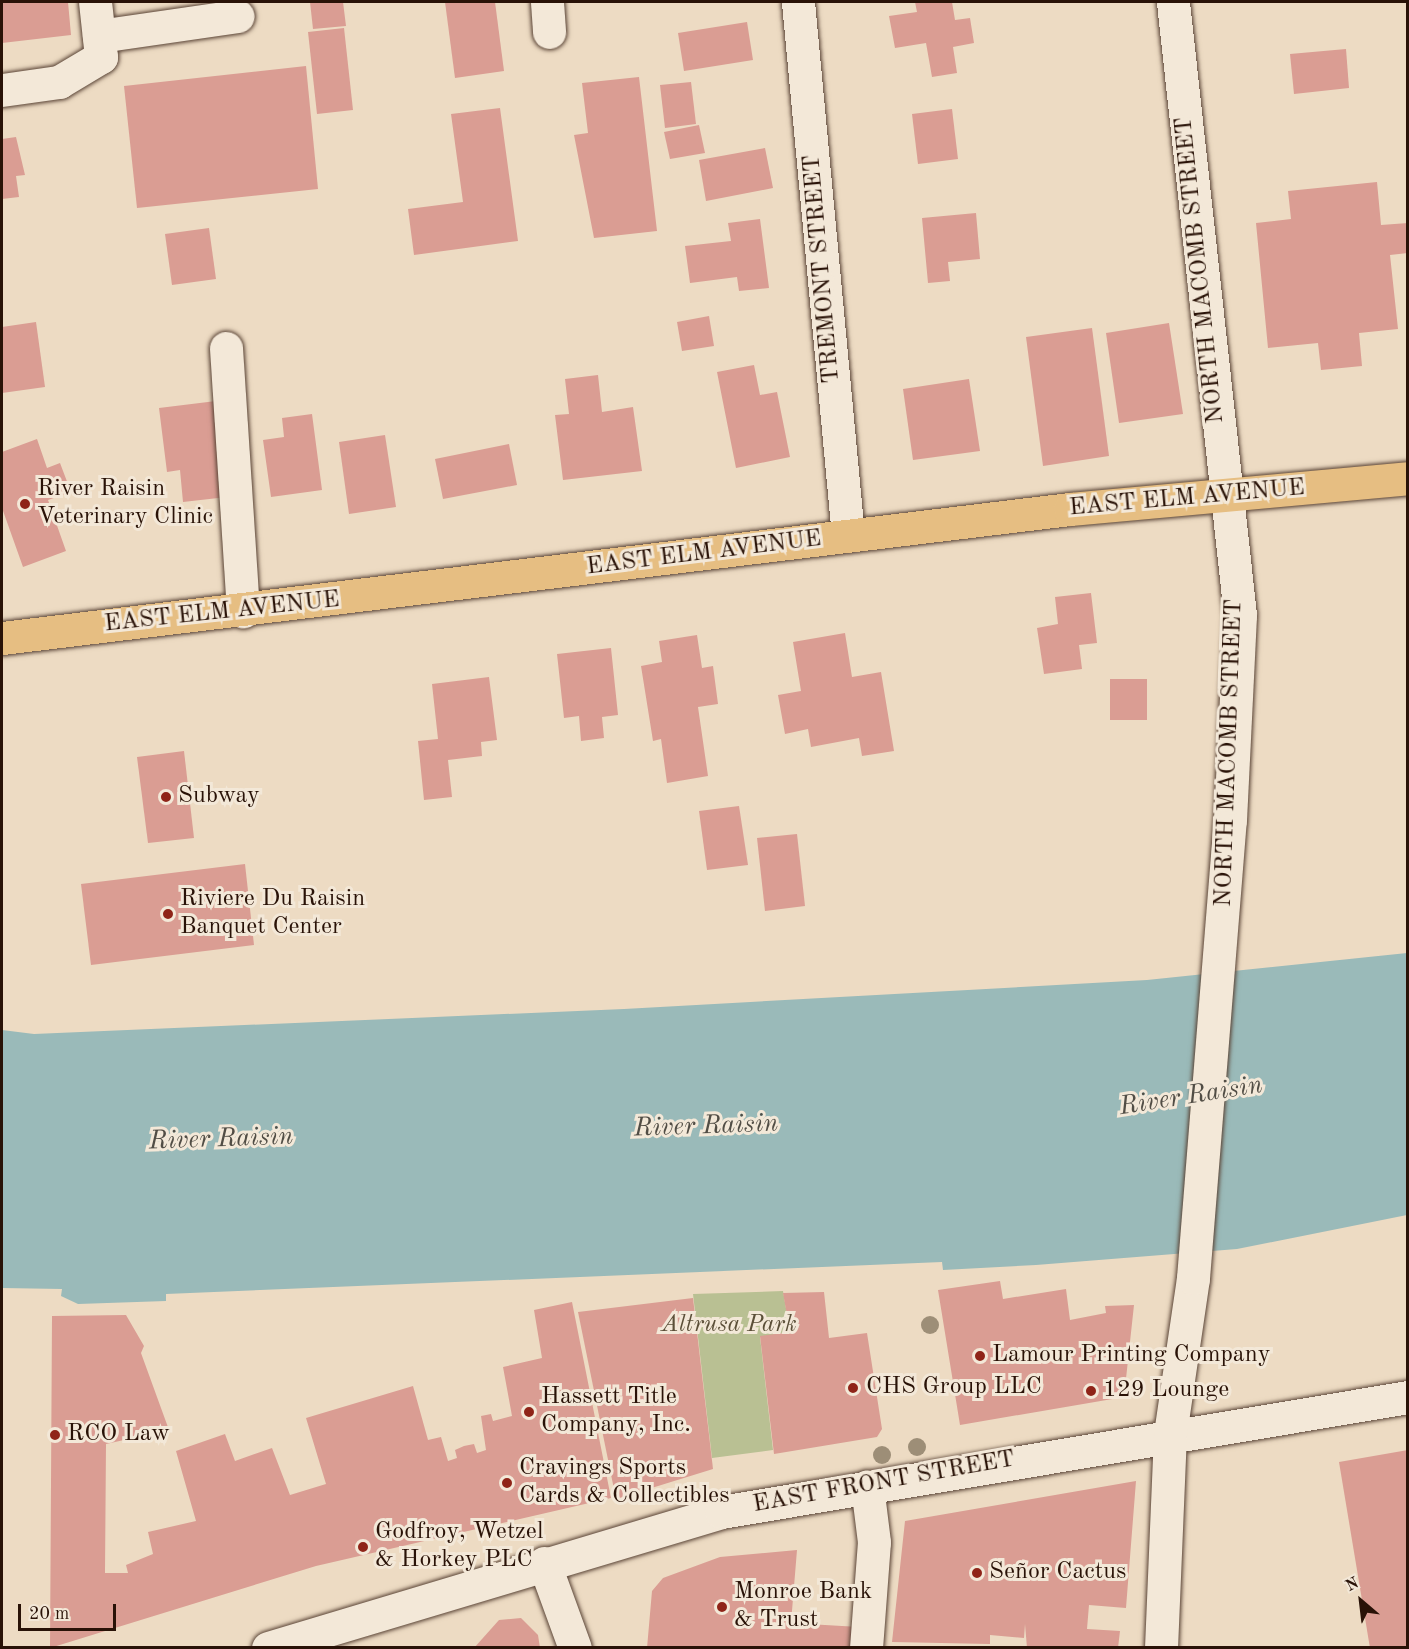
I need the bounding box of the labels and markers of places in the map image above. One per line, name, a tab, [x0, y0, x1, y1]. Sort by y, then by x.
place label: River Raisin Veterinary Clinic	[37, 476, 213, 532]
marker: River Raisin Veterinary Clinic	[18, 497, 32, 511]
place label: Subway	[178, 783, 260, 811]
marker: Subway	[159, 790, 173, 804]
place label: Riviere Du Raisin Banquet Center	[180, 886, 365, 942]
marker: Riviere Du Raisin Banquet Center	[161, 907, 175, 921]
place label: Lamour Printing Company	[992, 1342, 1270, 1370]
marker: Lamour Printing Company	[973, 1349, 987, 1363]
place label: CHS Group LLC	[866, 1374, 1042, 1402]
place label: 129 Lounge	[1103, 1377, 1229, 1405]
marker: CHS Group LLC	[844, 1379, 862, 1397]
place label: Hassett Title Company, Inc.	[541, 1384, 691, 1440]
marker: 129 Lounge	[1084, 1384, 1098, 1398]
marker: Hassett Title Company, Inc.	[522, 1405, 536, 1419]
place label: RCO Law	[67, 1421, 170, 1449]
marker: RCO Law	[48, 1428, 62, 1442]
place label: Cravings Sports Cards & Collectibles	[519, 1455, 730, 1511]
marker: Cravings Sports Cards & Collectibles	[500, 1476, 514, 1490]
place label: Godfroy, Wetzel & Horkey PLC	[375, 1519, 543, 1575]
marker: Godfroy, Wetzel & Horkey PLC	[356, 1540, 370, 1554]
place label: Señor Cactus	[989, 1559, 1126, 1587]
marker: Señor Cactus	[970, 1566, 984, 1580]
place label: Monroe Bank & Trust	[734, 1579, 872, 1635]
marker: Monroe Bank & Trust	[715, 1600, 729, 1614]

